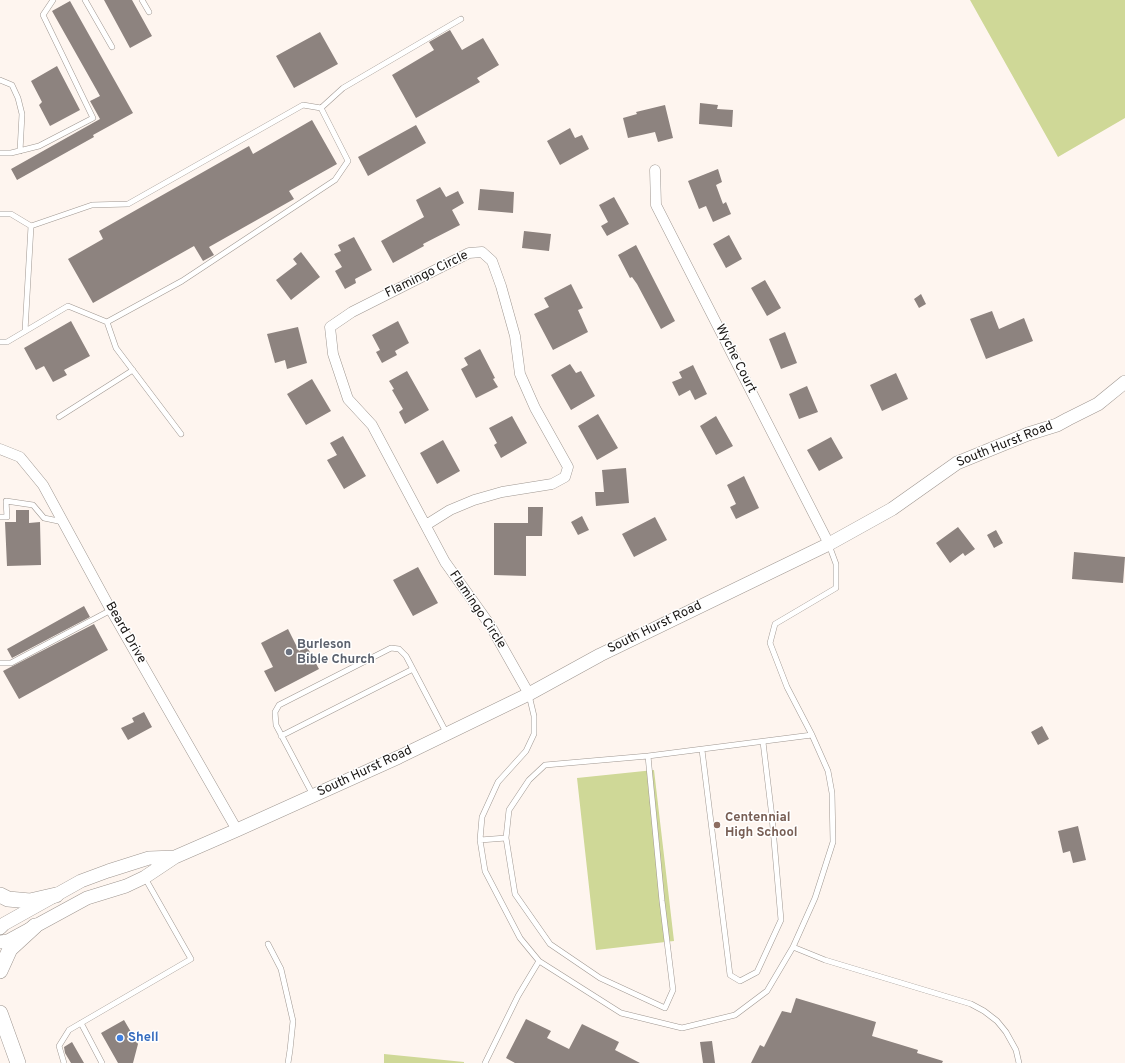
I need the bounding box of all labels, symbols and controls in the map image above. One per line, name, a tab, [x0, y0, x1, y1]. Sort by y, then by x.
street label: Flamingo Circle	[383, 248, 471, 302]
street label: Wyche Court	[711, 322, 759, 396]
street label: South Hurst Road	[955, 419, 1055, 471]
street label: Flamingo Circle	[445, 568, 509, 652]
street label: South Hurst Road	[605, 598, 705, 658]
street label: Beard Drive	[101, 599, 149, 667]
place label: Burleson Bible Church	[297, 637, 375, 668]
marker: Burleson Bible Church	[284, 647, 294, 657]
street label: South Hurst Road	[315, 743, 415, 801]
place label: Centennial High School	[725, 810, 798, 841]
marker: Centennial High School	[712, 820, 722, 830]
place label: Shell	[128, 1030, 159, 1046]
marker: Shell	[115, 1033, 125, 1043]

